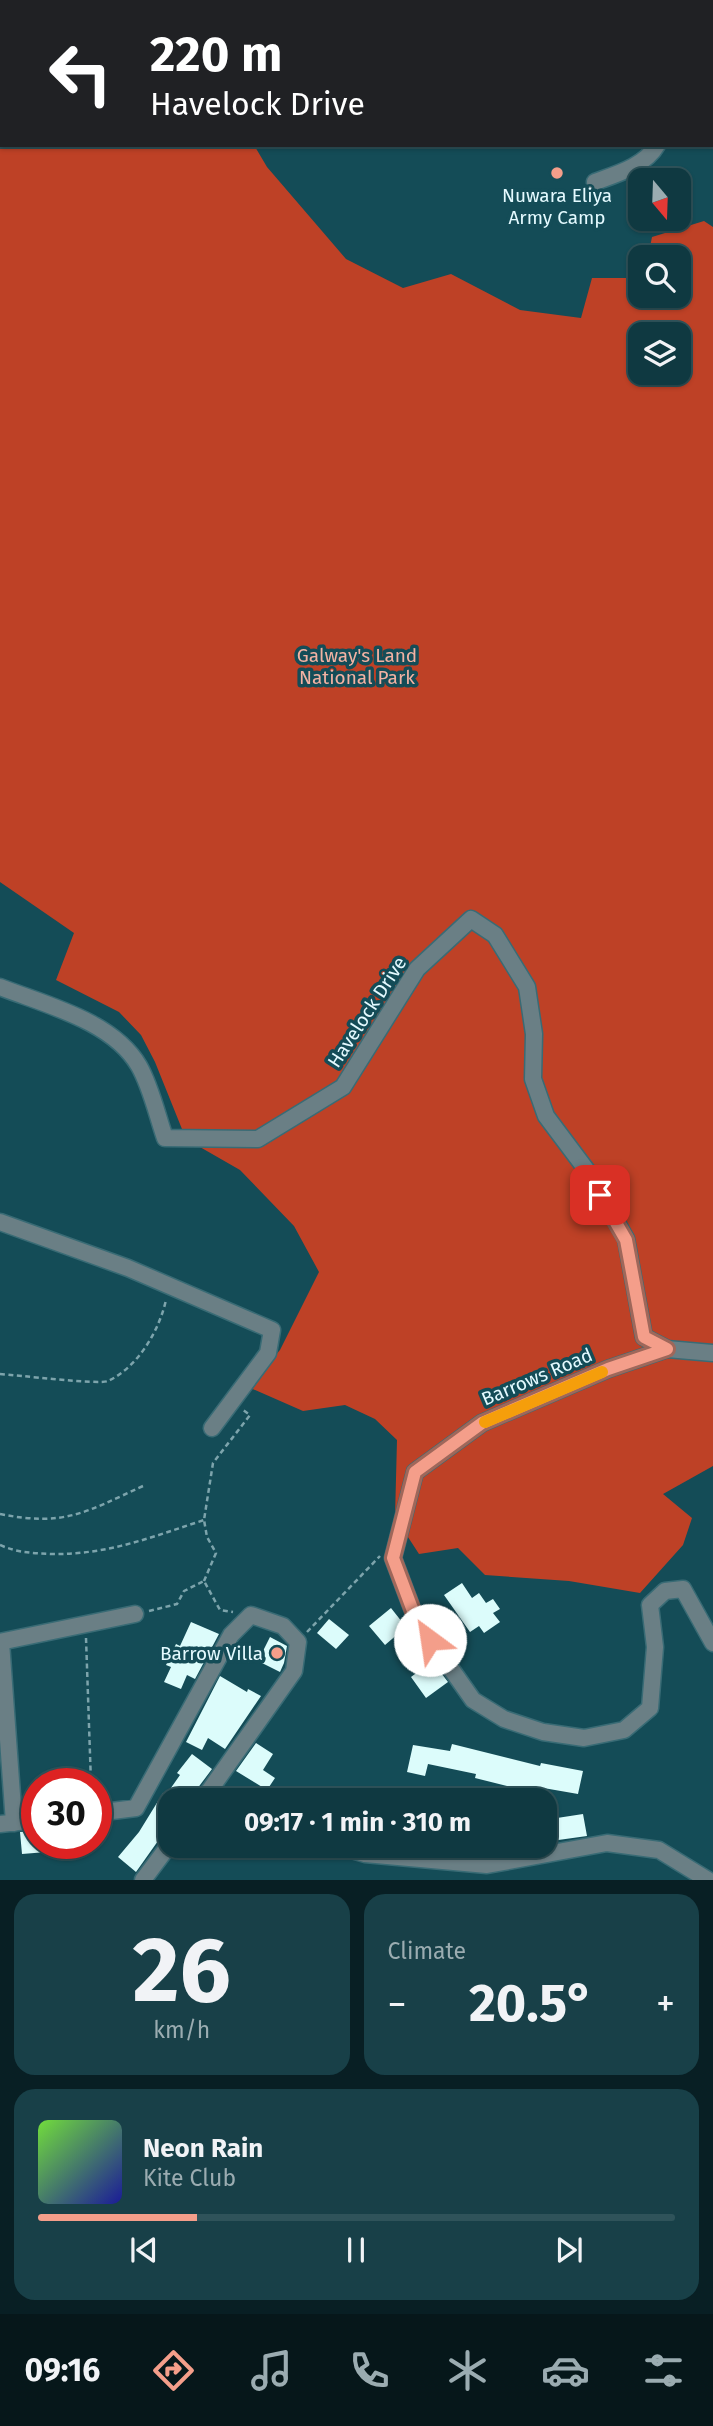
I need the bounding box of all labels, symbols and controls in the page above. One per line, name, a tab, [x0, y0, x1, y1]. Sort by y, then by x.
text: 220 m	[150, 25, 282, 84]
icon: left	[35, 28, 126, 119]
text: Havelock Drive	[150, 85, 365, 123]
marker: Nuwara Eliya Army Camp	[549, 165, 565, 181]
north arrow	[628, 168, 691, 231]
map controls	[628, 168, 691, 385]
place label: Nuwara Eliya Army Camp	[502, 184, 612, 229]
button: search	[628, 245, 691, 308]
button: layers	[628, 322, 691, 385]
park label: Galway's Land National Park	[297, 644, 417, 689]
street label: Havelock Drive	[323, 952, 411, 1072]
pin	[570, 1165, 630, 1225]
icon: arrive	[581, 1176, 619, 1214]
street label: Barrows Road	[478, 1343, 596, 1411]
position arrow	[393, 1603, 467, 1677]
place label: Barrow Villa	[160, 1642, 263, 1665]
marker: Barrow Villa	[269, 1645, 285, 1661]
speed limit sign: 30	[21, 1768, 112, 1859]
text: 09:17 · 1 min · 310 m	[244, 1807, 471, 1838]
text: 26	[133, 1916, 231, 2025]
text: Climate	[388, 1937, 466, 1965]
text: 20.5°	[469, 1972, 594, 2035]
text: −	[388, 1981, 407, 2027]
text: +	[656, 1981, 675, 2027]
text: km/h	[153, 2016, 210, 2044]
text: Neon Rain	[143, 2133, 263, 2164]
text: Kite Club	[143, 2164, 236, 2192]
icon: previous	[125, 2231, 163, 2269]
icon: pause	[337, 2231, 375, 2269]
icon: next	[550, 2231, 588, 2269]
icon: directions	[149, 2346, 198, 2395]
icon: music	[247, 2346, 296, 2395]
icon: phone	[345, 2346, 394, 2395]
icon: climate	[443, 2346, 492, 2395]
icon: car	[541, 2346, 590, 2395]
icon: filters	[639, 2346, 688, 2395]
text: 09:16	[25, 2351, 100, 2389]

